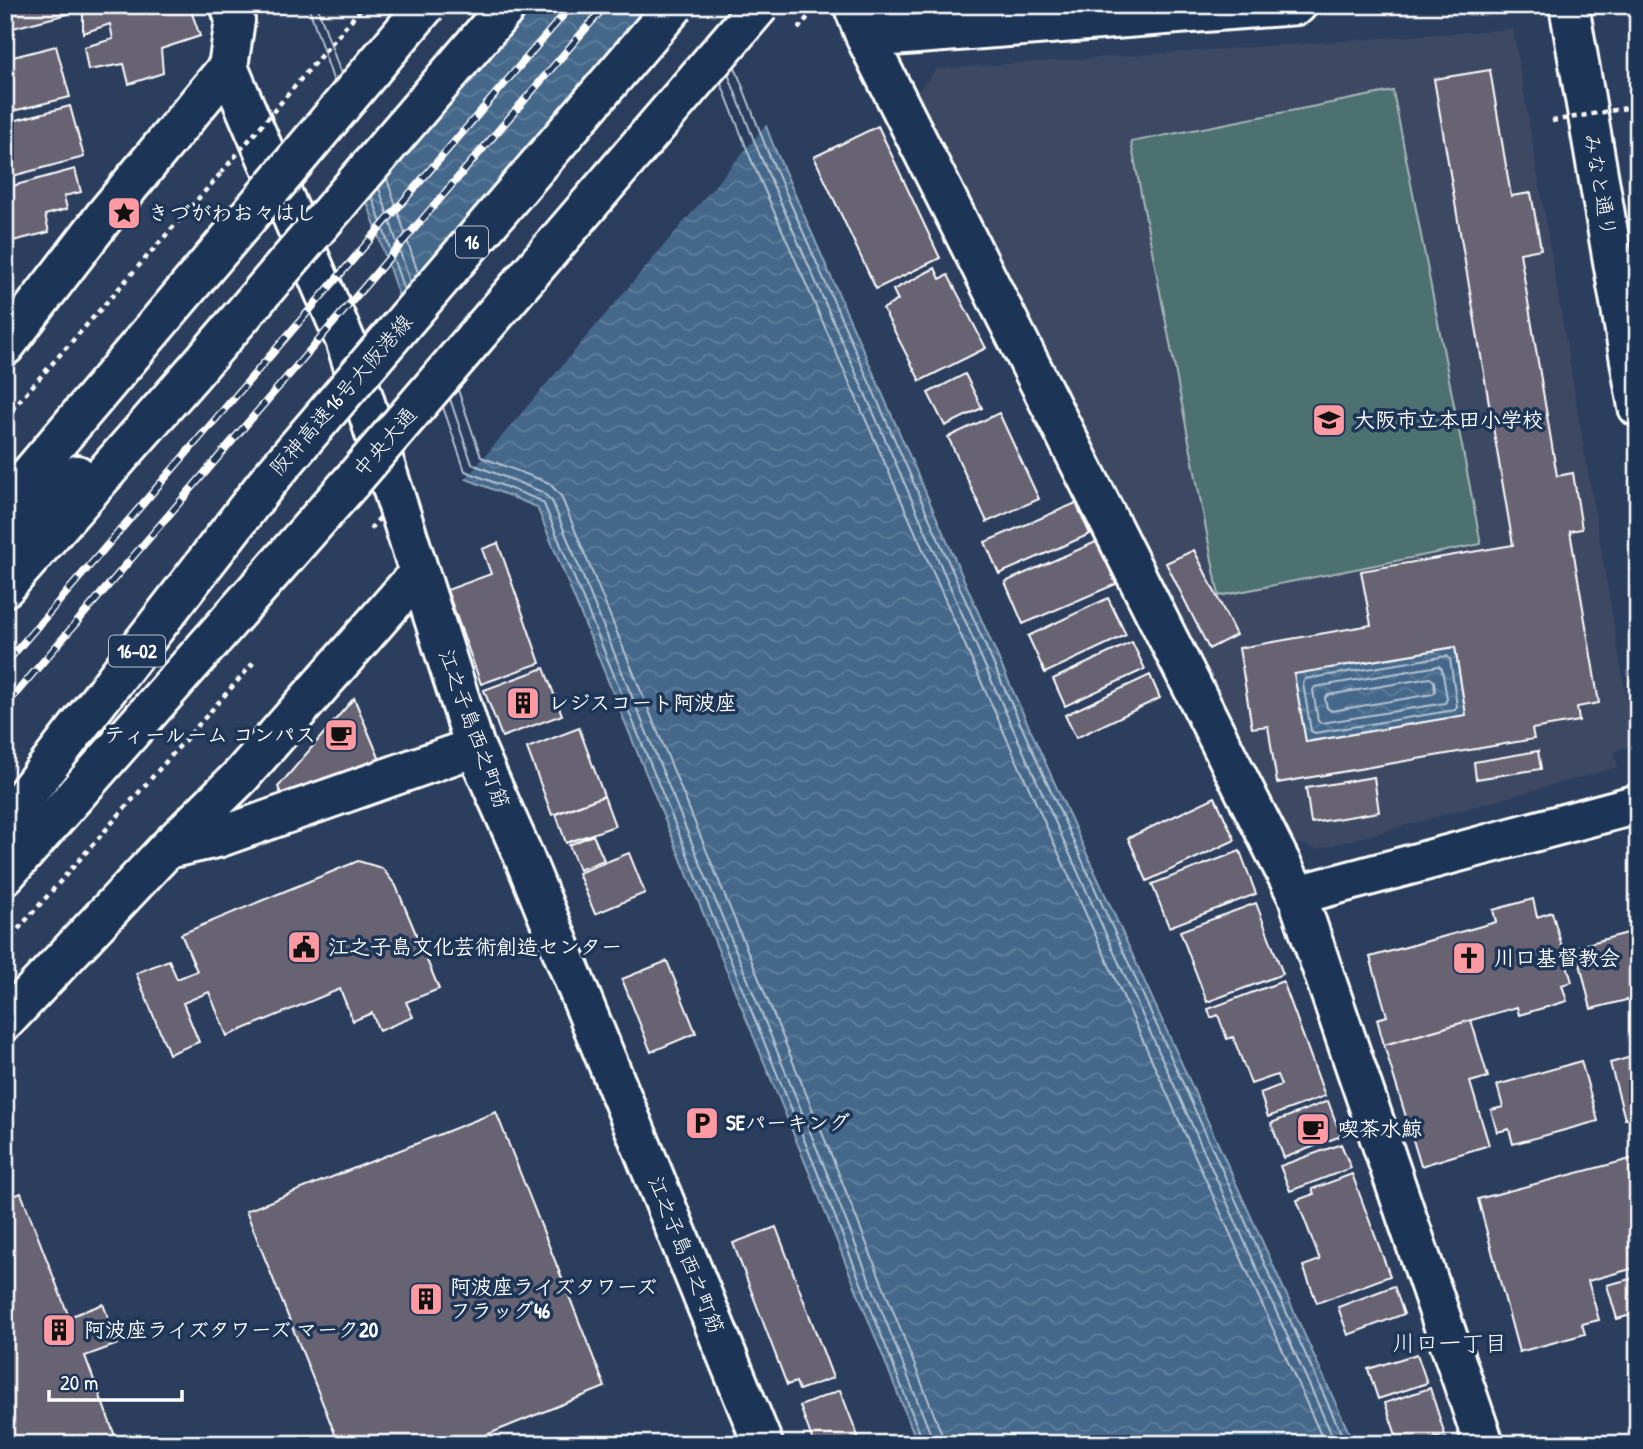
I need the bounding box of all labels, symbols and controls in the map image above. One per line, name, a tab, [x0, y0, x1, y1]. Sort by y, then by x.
street label: みなと通り	[1577, 131, 1624, 239]
place icon: きづがわお々はし	[105, 194, 143, 232]
place label: きづがわお々はし	[148, 198, 316, 227]
road number: 16	[456, 226, 488, 258]
street label: 阪神高速16号大阪港線	[262, 308, 419, 482]
street label: 中央大通	[346, 400, 423, 483]
school or university icon: 大阪市立本田小学校	[1310, 401, 1348, 439]
place label: 大阪市立本田小学校	[1354, 405, 1543, 434]
road number: 16-02	[109, 636, 165, 666]
street label: 江之子島西之町筋	[432, 645, 517, 813]
building icon: レジスコート阿波座	[504, 684, 542, 722]
place label: レジスコート阿波座	[548, 688, 736, 717]
cafe icon: ティールーム コンパス	[322, 716, 360, 754]
place label: ティールーム コンパス	[104, 720, 316, 749]
public building icon: 江之子島文化芸術創造センター	[285, 928, 323, 966]
place label: 江之子島文化芸術創造センター	[328, 932, 622, 961]
church icon: 川口基督教会	[1450, 939, 1488, 977]
place label: 川口基督教会	[1494, 943, 1620, 972]
parking icon: SEパーキング	[683, 1104, 721, 1142]
place label: SEパーキング	[726, 1108, 850, 1137]
cafe icon: 喫茶水鯨	[1294, 1110, 1332, 1148]
place label: 喫茶水鯨	[1338, 1114, 1422, 1143]
street label: 江之子島西之町筋	[642, 1171, 731, 1338]
place label: 阿波座ライズタワーズ フラッグ46	[450, 1272, 657, 1325]
building icon: 阿波座ライズタワーズ フラッグ46	[407, 1280, 445, 1318]
building icon: 阿波座ライズタワーズ マーク20	[40, 1311, 78, 1349]
place label: 阿波座ライズタワーズ マーク20	[84, 1315, 379, 1344]
district label: 川口一丁目	[1393, 1327, 1508, 1358]
scale bar	[49, 1358, 182, 1402]
text: 20 m	[60, 1368, 98, 1397]

